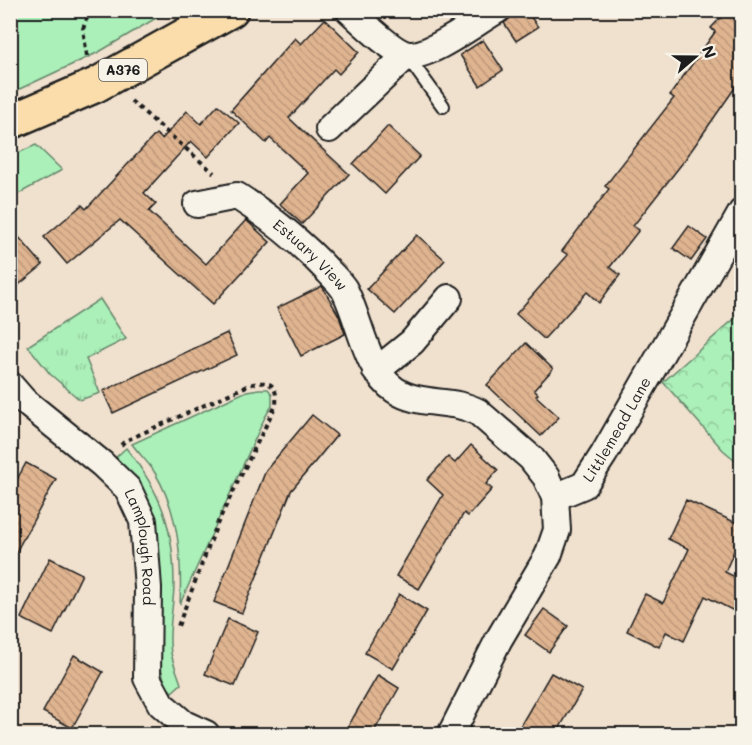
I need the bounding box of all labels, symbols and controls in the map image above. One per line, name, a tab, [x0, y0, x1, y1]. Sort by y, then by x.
north arrow	[665, 27, 725, 87]
text: N	[698, 42, 722, 61]
road number: A376	[99, 59, 147, 81]
street label: Estuary View	[269, 214, 353, 294]
street label: Littlemead Lane	[578, 373, 655, 485]
street label: Lamplough Road	[120, 485, 159, 605]

